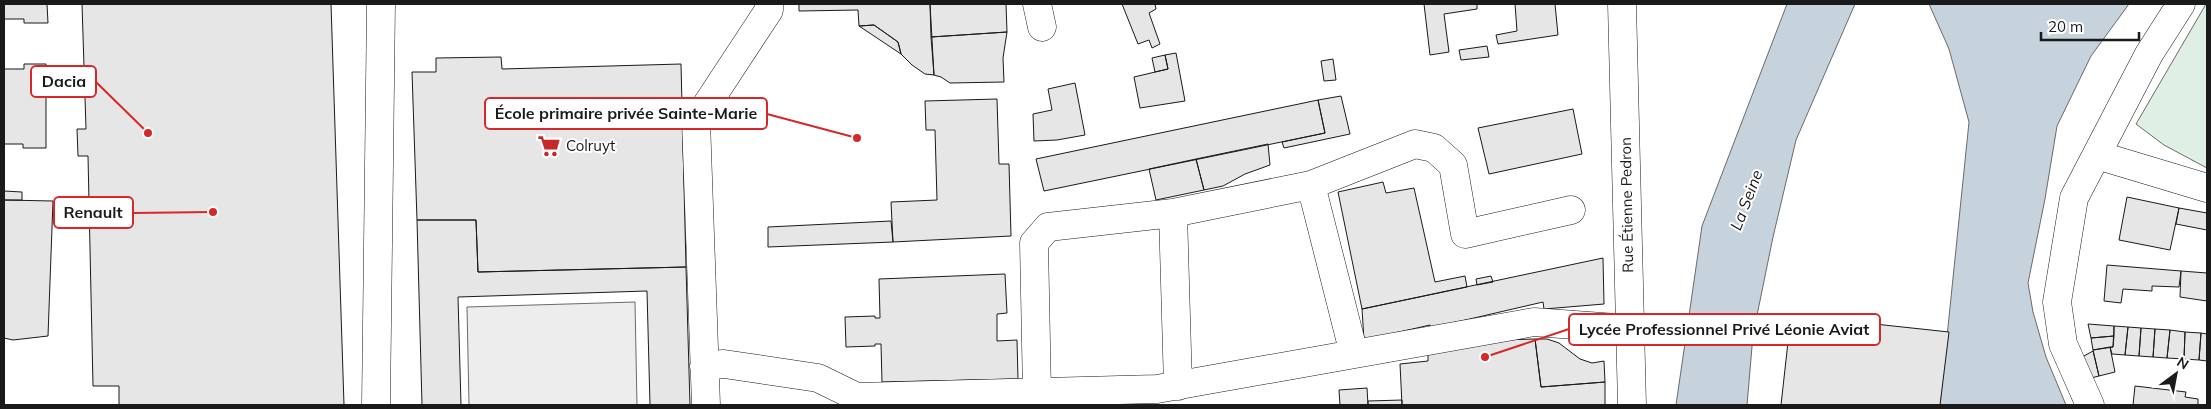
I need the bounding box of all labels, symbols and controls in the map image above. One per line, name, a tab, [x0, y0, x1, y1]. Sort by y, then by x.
scale bar	[2041, 10, 2138, 42]
text: 20 m	[2048, 17, 2083, 36]
callout: Dacia	[31, 66, 96, 97]
text: Dacia	[42, 71, 86, 91]
callout: École primaire privée Sainte-Marie	[485, 98, 767, 129]
text: École primaire privée Sainte-Marie	[495, 103, 757, 123]
supermarket icon: Colruyt	[536, 133, 562, 159]
place label: Colruyt	[566, 136, 615, 155]
street label: Rue Étienne Pedron	[1616, 137, 1637, 273]
water label: La Seine	[1725, 167, 1767, 233]
callout: Renault	[54, 197, 133, 228]
text: Renault	[63, 202, 123, 222]
callout: Lycée Professionnel Privé Léonie Aviat	[1569, 314, 1880, 345]
text: Lycée Professionnel Privé Léonie Aviat	[1579, 319, 1869, 339]
north arrow	[2151, 349, 2201, 399]
text: N	[2174, 353, 2192, 373]

